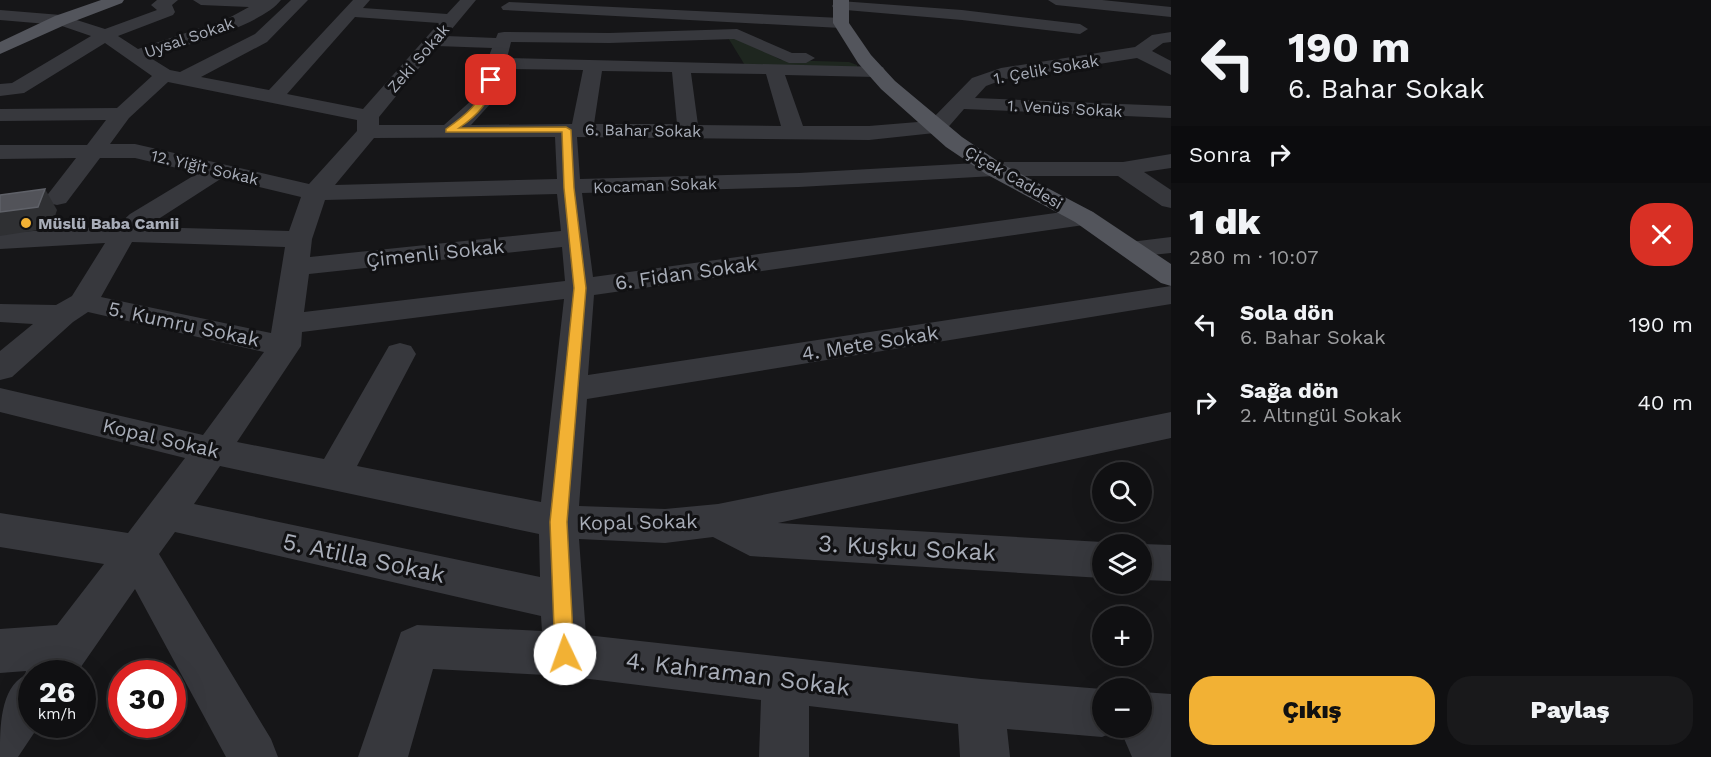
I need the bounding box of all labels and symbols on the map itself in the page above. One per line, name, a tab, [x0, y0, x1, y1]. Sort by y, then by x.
street label: Uysal Sokak	[142, 13, 236, 62]
street label: Zeki Sokak	[383, 20, 453, 96]
street label: 1. Çelik Sokak	[992, 51, 1100, 88]
pin	[465, 54, 516, 105]
street label: 1. Venüs Sokak	[1007, 96, 1123, 121]
street label: 6. Bahar Sokak	[585, 120, 701, 141]
street label: Çiçek Caddesi	[962, 142, 1066, 213]
street label: 12. Yiğit Sokak	[149, 146, 261, 189]
street label: Kocaman Sokak	[593, 174, 717, 197]
place label: Müslü Baba Camii	[38, 214, 179, 233]
marker: Müslü Baba Camii	[19, 216, 33, 230]
street label: Çimenli Sokak	[365, 234, 505, 272]
street label: 6. Fidan Sokak	[613, 251, 759, 295]
street label: 5. Kumru Sokak	[106, 296, 262, 352]
street label: 4. Mete Sokak	[800, 320, 940, 366]
street label: Kopal Sokak	[100, 413, 222, 463]
street label: Kopal Sokak	[578, 509, 698, 535]
street label: 5. Atilla Sokak	[280, 527, 448, 589]
street label: 3. Kuşku Sokak	[817, 529, 997, 567]
position arrow	[533, 622, 597, 686]
street label: 4. Kahraman Sokak	[624, 646, 852, 702]
speed limit sign: 30	[108, 660, 186, 738]

